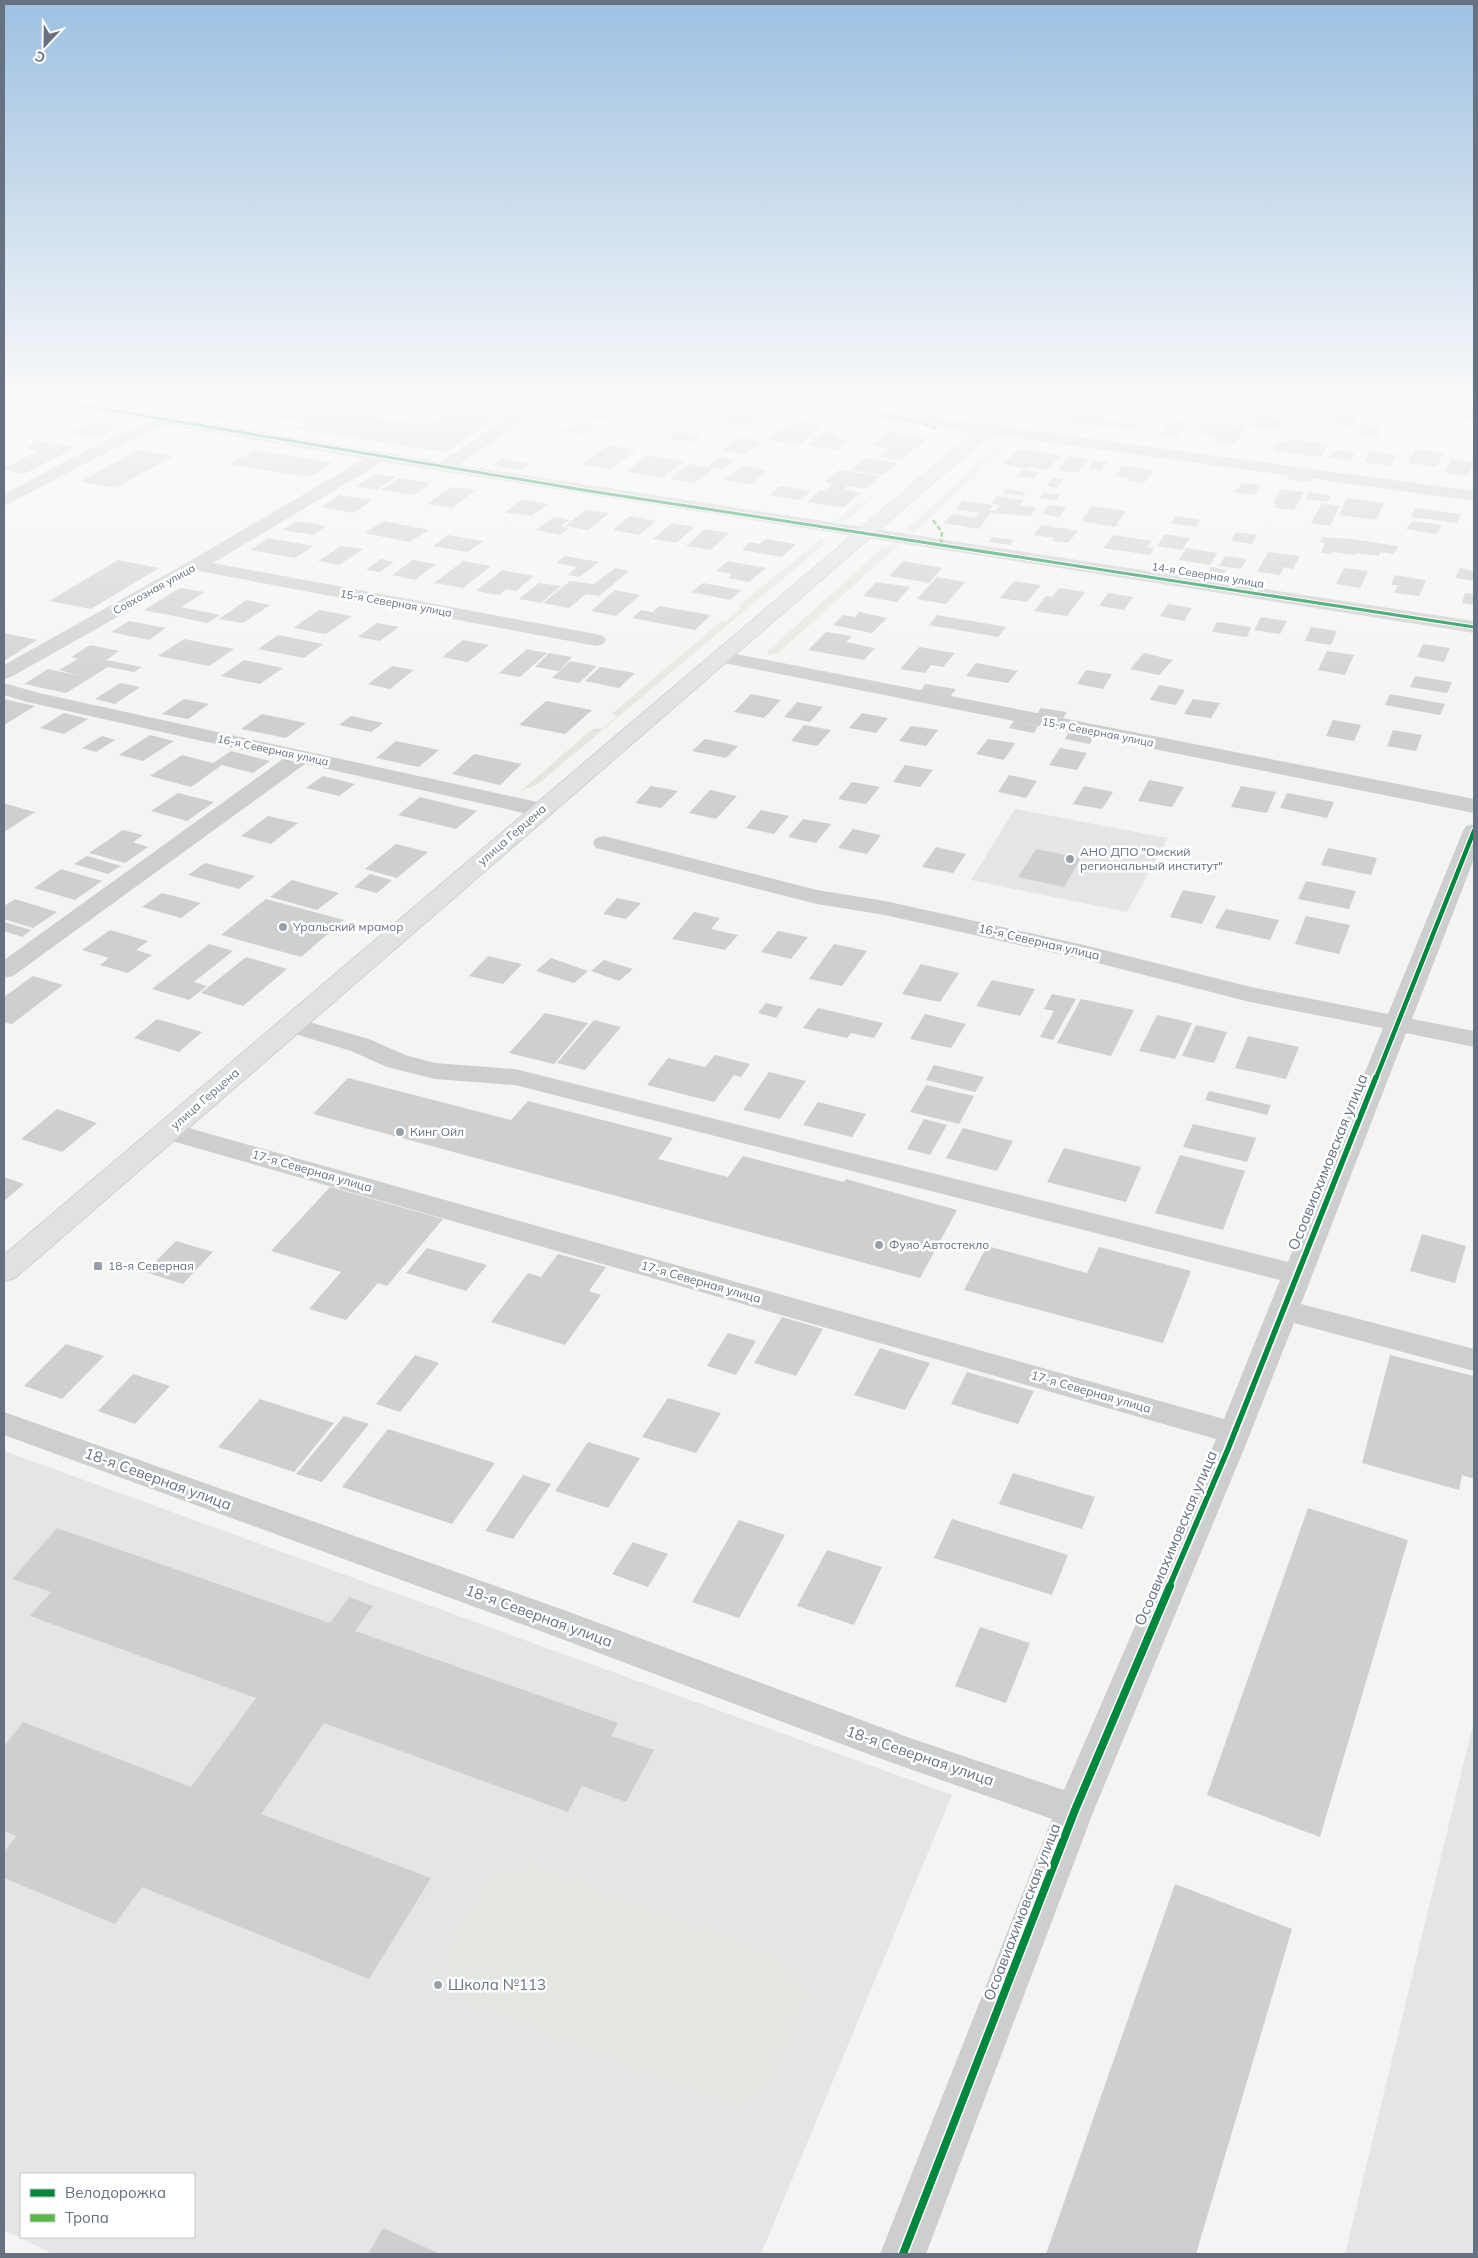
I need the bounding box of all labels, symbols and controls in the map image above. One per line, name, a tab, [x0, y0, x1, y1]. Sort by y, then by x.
north arrow	[20, 20, 70, 70]
text: С	[32, 47, 48, 67]
street label: 14-я Северная улица	[1151, 559, 1265, 591]
street label: Совхозная улица	[110, 561, 198, 617]
street label: 15-я Северная улица	[339, 586, 453, 620]
street label: 15-я Северная улица	[1041, 714, 1155, 750]
street label: 16-я Северная улица	[216, 731, 330, 769]
street label: улица Герцена	[474, 801, 549, 868]
place label: АНО ДПО "Омский региональный институт"	[1080, 844, 1223, 873]
marker: АНО ДПО "Омский региональный институт"	[1064, 853, 1076, 865]
place label: Уральский мрамор	[292, 919, 404, 934]
street label: 16-я Северная улица	[977, 920, 1101, 963]
marker: Уральский мрамор	[277, 921, 289, 933]
street label: улица Герцена	[167, 1065, 242, 1132]
street label: Осоавиахимовская улица	[1283, 1071, 1372, 1253]
place label: Кинг Ойл	[410, 1124, 464, 1139]
marker: Кинг Ойл	[394, 1126, 406, 1138]
street label: 17-я Северная улица	[251, 1146, 374, 1195]
place label: Фуяо Автостекло	[889, 1237, 989, 1252]
marker: Фуяо Автостекло	[873, 1239, 885, 1251]
street label: 17-я Северная улица	[640, 1257, 763, 1306]
place label: 18-я Северная	[108, 1258, 194, 1273]
marker: 18-я Северная	[92, 1260, 104, 1272]
street label: 17-я Северная улица	[1030, 1367, 1153, 1416]
street label: 18-я Северная улица	[82, 1443, 234, 1514]
street label: Осоавиахимовская улица	[1130, 1447, 1221, 1628]
street label: 18-я Северная улица	[463, 1580, 615, 1651]
street label: 18-я Северная улица	[844, 1721, 996, 1790]
street label: Осоавиахимовская улица	[979, 1820, 1064, 2003]
place label: Школа №113	[448, 1975, 546, 1994]
marker: Школа №113	[432, 1979, 444, 1991]
legend	[20, 2173, 195, 2238]
text: Велодорожка	[65, 2183, 166, 2202]
text: Тропа	[65, 2208, 109, 2227]

